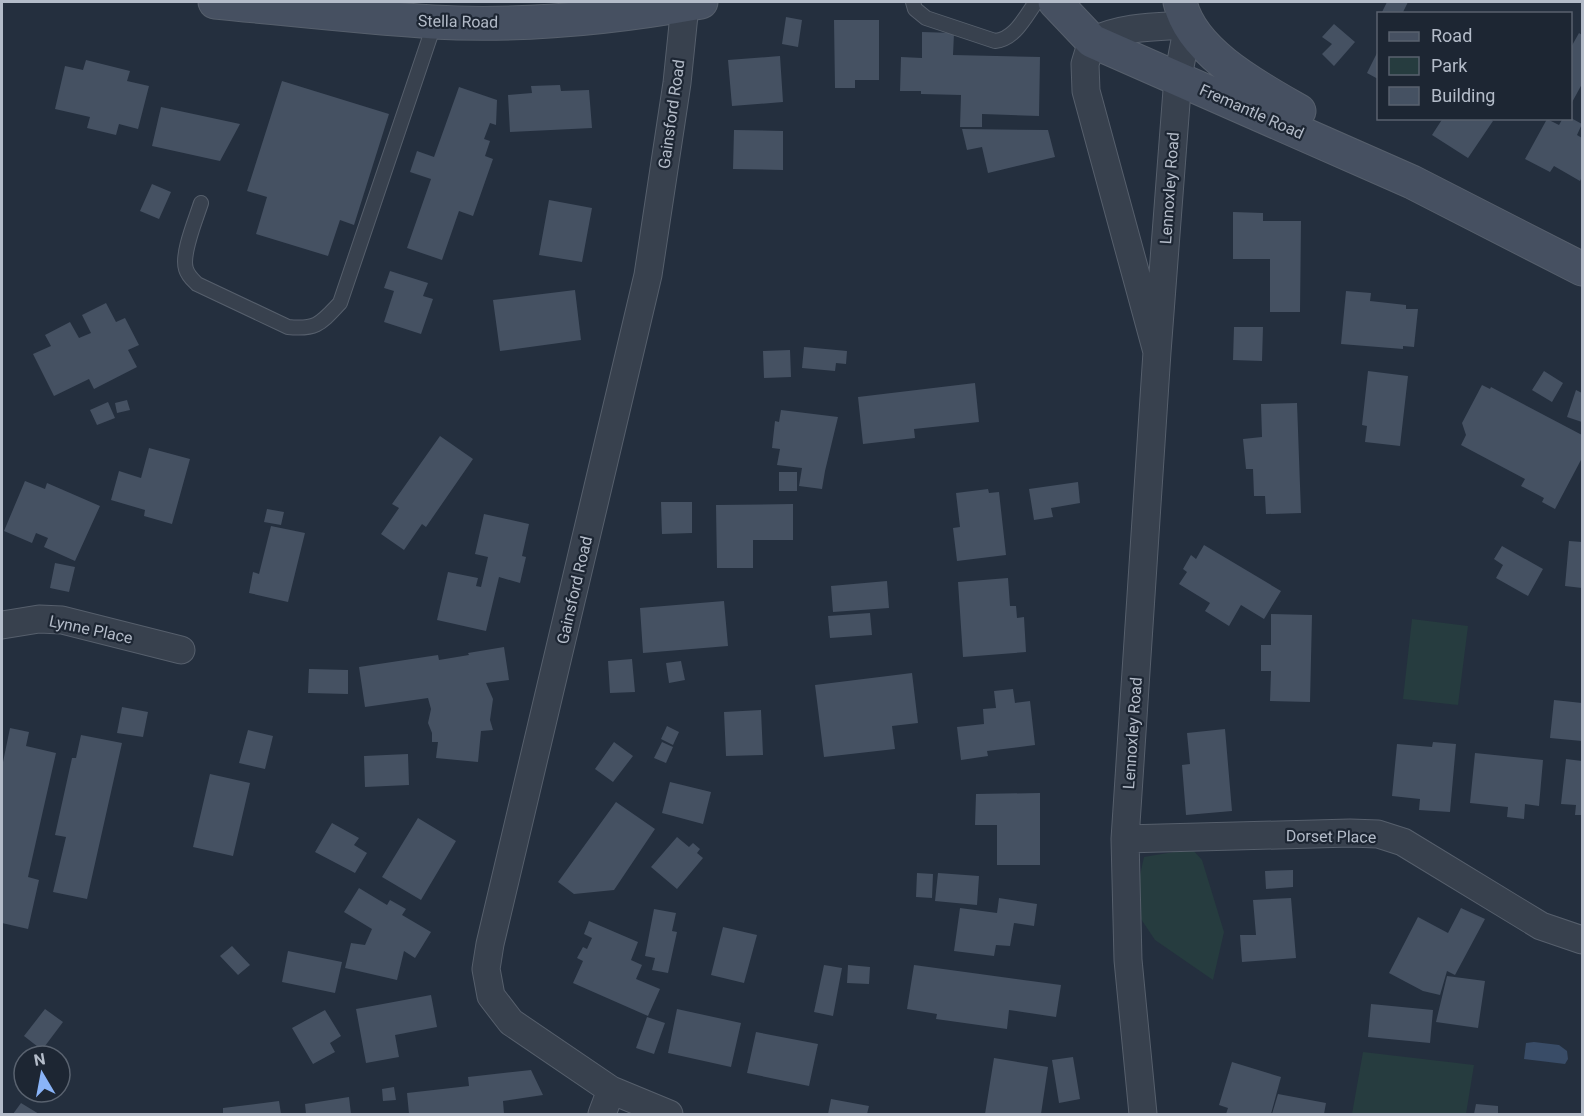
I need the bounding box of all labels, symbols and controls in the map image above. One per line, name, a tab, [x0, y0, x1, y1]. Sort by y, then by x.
street label: Stella Road	[418, 11, 498, 32]
legend	[1377, 12, 1572, 120]
text: Road	[1431, 25, 1472, 46]
text: Park	[1431, 55, 1468, 76]
street label: Gainsford Road	[654, 58, 689, 170]
street label: Fremantle Road	[1197, 80, 1307, 143]
text: Building	[1431, 85, 1495, 106]
street label: Lennoxley Road	[1156, 131, 1183, 245]
street label: Gainsford Road	[553, 534, 596, 646]
street label: Lynne Place	[47, 611, 134, 648]
street label: Lennoxley Road	[1119, 676, 1146, 790]
street label: Dorset Place	[1286, 826, 1376, 847]
north arrow	[12, 1044, 72, 1104]
text: N	[32, 1049, 47, 1070]

